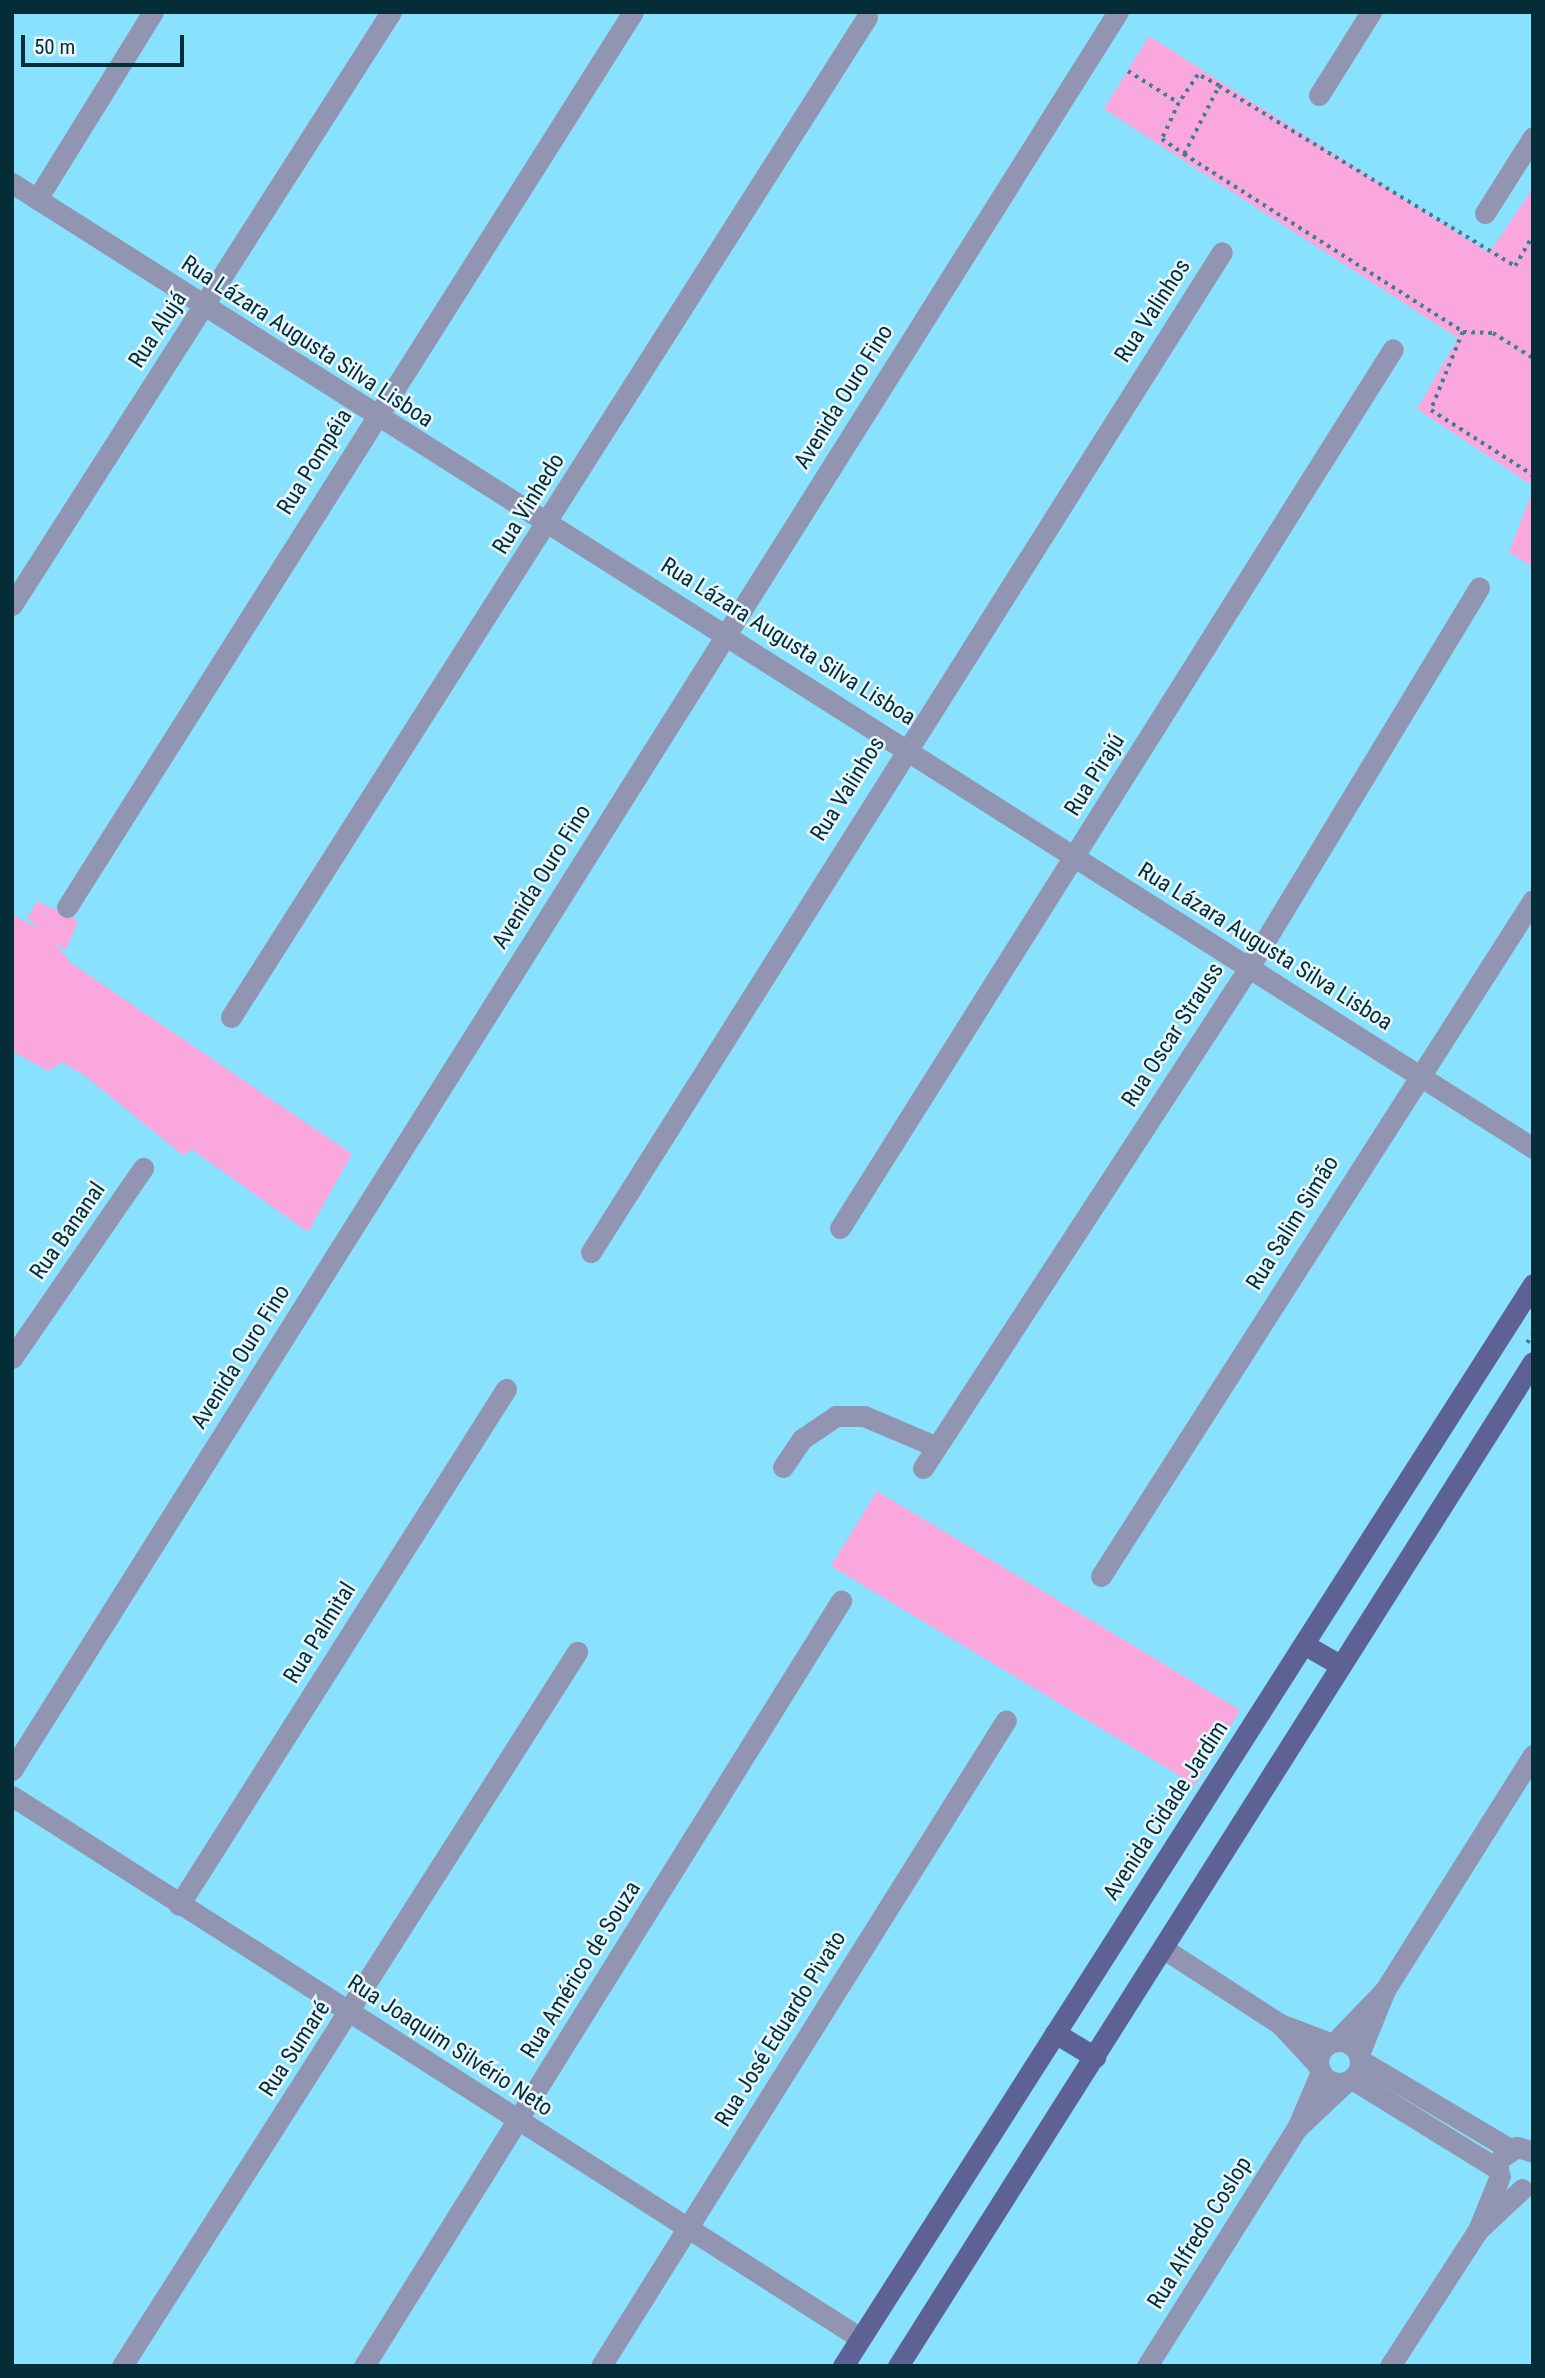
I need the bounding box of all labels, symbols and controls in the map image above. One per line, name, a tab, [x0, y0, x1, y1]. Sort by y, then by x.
scale bar	[24, 21, 187, 65]
text: 50 m	[34, 35, 75, 59]
street label: Rua Lázara Augusta Silva Lisboa	[176, 250, 438, 434]
street label: Rua Valinhos	[1109, 254, 1197, 368]
street label: Rua Alujá	[123, 287, 193, 373]
street label: Avenida Ouro Fino	[789, 320, 899, 474]
street label: Rua Pompéia	[272, 404, 358, 520]
street label: Rua Vinhedo	[487, 448, 571, 560]
street label: Rua Lázara Augusta Silva Lisboa	[656, 552, 920, 732]
street label: Rua Pirajú	[1059, 729, 1131, 821]
street label: Rua Valinhos	[805, 732, 891, 846]
street label: Avenida Ouro Fino	[487, 800, 597, 954]
street label: Rua Lázara Augusta Silva Lisboa	[1133, 857, 1397, 1037]
street label: Rua Oscar Strauss	[1116, 958, 1230, 1112]
street label: Rua Salim Simão	[1241, 1151, 1345, 1295]
street label: Rua Bananal	[24, 1177, 112, 1285]
street label: Avenida Ouro Fino	[186, 1280, 296, 1434]
street label: Rua Palmital	[278, 1577, 362, 1689]
street label: Avenida Cidade Jardim	[1098, 1716, 1234, 1906]
street label: Rua Américo de Souza	[515, 1876, 647, 2064]
street label: Rua José Eduardo Pivato	[710, 1926, 852, 2132]
street label: Rua Joaquim Silvério Neto	[342, 1969, 558, 2123]
street label: Rua Sumaré	[254, 1996, 336, 2102]
street label: Rua Alfredo Coslop	[1142, 2152, 1258, 2314]

